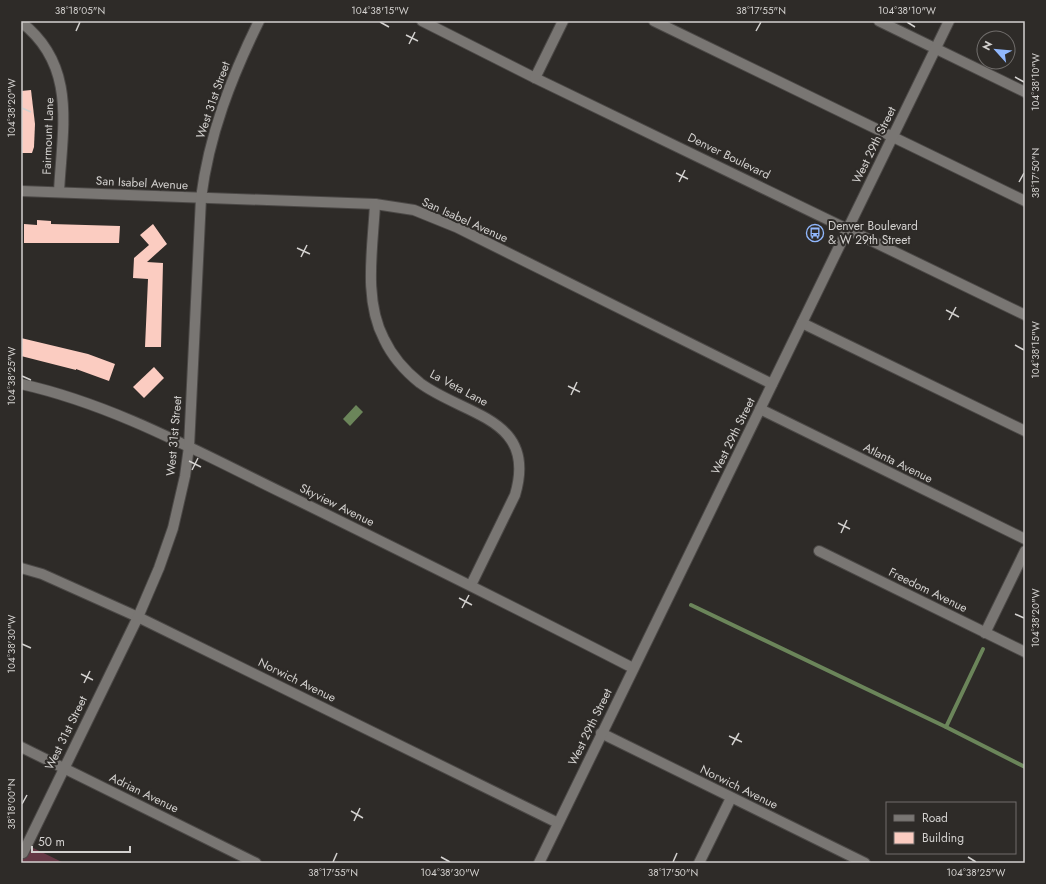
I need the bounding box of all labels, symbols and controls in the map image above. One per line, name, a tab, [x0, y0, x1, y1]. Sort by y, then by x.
text: 38°18'05"N	[55, 3, 105, 18]
text: 104°38'15"W	[351, 3, 409, 18]
text: 38°17'55"N	[736, 3, 786, 18]
text: 104°38'10"W	[878, 3, 936, 18]
north arrow	[976, 30, 1016, 70]
text: N	[978, 38, 996, 53]
text: 104°38'10"W	[1028, 53, 1043, 111]
street label: West 31st Street	[191, 59, 235, 141]
text: 104°38'20"W	[4, 78, 19, 138]
street label: Fairmount Lane	[38, 97, 58, 175]
street label: West 29th Street	[848, 103, 900, 187]
street label: Denver Boulevard	[685, 128, 773, 184]
text: 38°17'50"N	[1028, 148, 1043, 198]
street label: San Isabel Avenue	[95, 172, 189, 194]
street label: San Isabel Avenue	[419, 193, 511, 247]
place label: Denver Boulevard & W 29th Street	[828, 217, 918, 249]
bus stop icon: Denver Boulevard & W 29th Street	[805, 223, 825, 243]
text: 104°38'15"W	[1028, 321, 1043, 379]
text: 104°38'25"W	[4, 347, 19, 405]
street label: La Veta Lane	[427, 365, 491, 411]
street label: West 29th Street	[707, 394, 759, 478]
street label: West 31st Street	[162, 395, 186, 477]
street label: Atlanta Avenue	[860, 438, 936, 488]
street label: Skyview Avenue	[297, 479, 377, 531]
street label: Freedom Avenue	[885, 563, 971, 617]
text: 104°38'20"W	[1028, 588, 1043, 648]
text: 104°38'30"W	[4, 614, 19, 673]
street label: Norwich Avenue	[255, 653, 339, 707]
street label: West 29th Street	[564, 685, 616, 769]
street label: West 31st Street	[40, 693, 92, 773]
street label: Norwich Avenue	[697, 760, 781, 814]
street label: Adrian Avenue	[106, 768, 182, 818]
text: 38°18'00"N	[4, 779, 19, 829]
legend	[886, 802, 1016, 854]
text: Road	[922, 809, 948, 827]
scale bar	[32, 828, 130, 854]
text: Building	[922, 829, 964, 847]
text: 50 m	[38, 833, 65, 851]
text: 38°17'55"N	[308, 865, 358, 880]
text: 104°38'30"W	[421, 865, 480, 880]
text: 38°17'50"N	[648, 865, 698, 880]
text: 104°38'25"W	[947, 865, 1005, 880]

